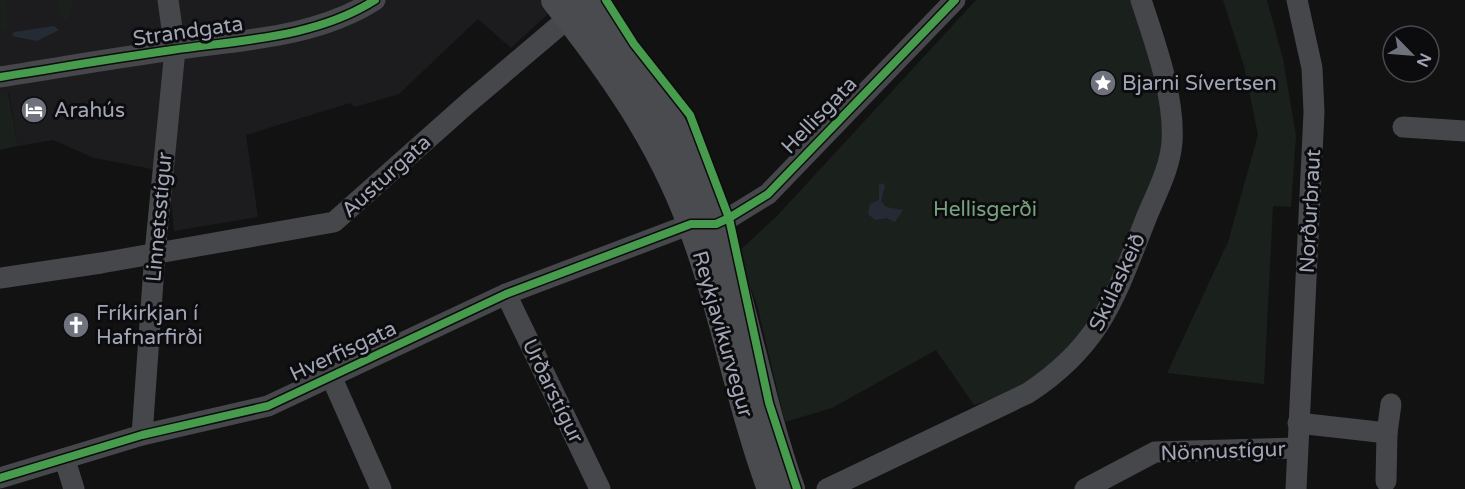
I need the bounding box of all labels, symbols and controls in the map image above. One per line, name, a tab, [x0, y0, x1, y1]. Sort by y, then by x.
street label: Strandgata	[131, 11, 245, 52]
north arrow	[1381, 24, 1441, 84]
text: N	[1412, 50, 1435, 70]
place icon: Bjarni Sívertsen	[1088, 68, 1118, 98]
street label: Hellisgata	[776, 71, 862, 159]
place label: Bjarni Sívertsen	[1122, 71, 1277, 96]
hotel icon: Arahús	[19, 95, 49, 125]
place label: Arahús	[54, 98, 125, 123]
street label: Austurgata	[337, 130, 436, 223]
street label: Norðurbraut	[1295, 148, 1326, 274]
street label: Linnetsstígur	[141, 151, 178, 283]
park label: Hellisgerði	[933, 197, 1037, 222]
street label: Skúlaskeið	[1084, 229, 1151, 335]
street label: Reykjavíkurvegur	[687, 248, 758, 420]
place label: Fríkirkjan í Hafnarfirði	[96, 301, 203, 350]
church icon: Fríkirkjan í Hafnarfirði	[61, 310, 91, 340]
street label: Hverfisgata	[286, 316, 400, 387]
street label: Urðarstígur	[517, 335, 589, 447]
street label: Nönnustígur	[1160, 437, 1286, 466]

